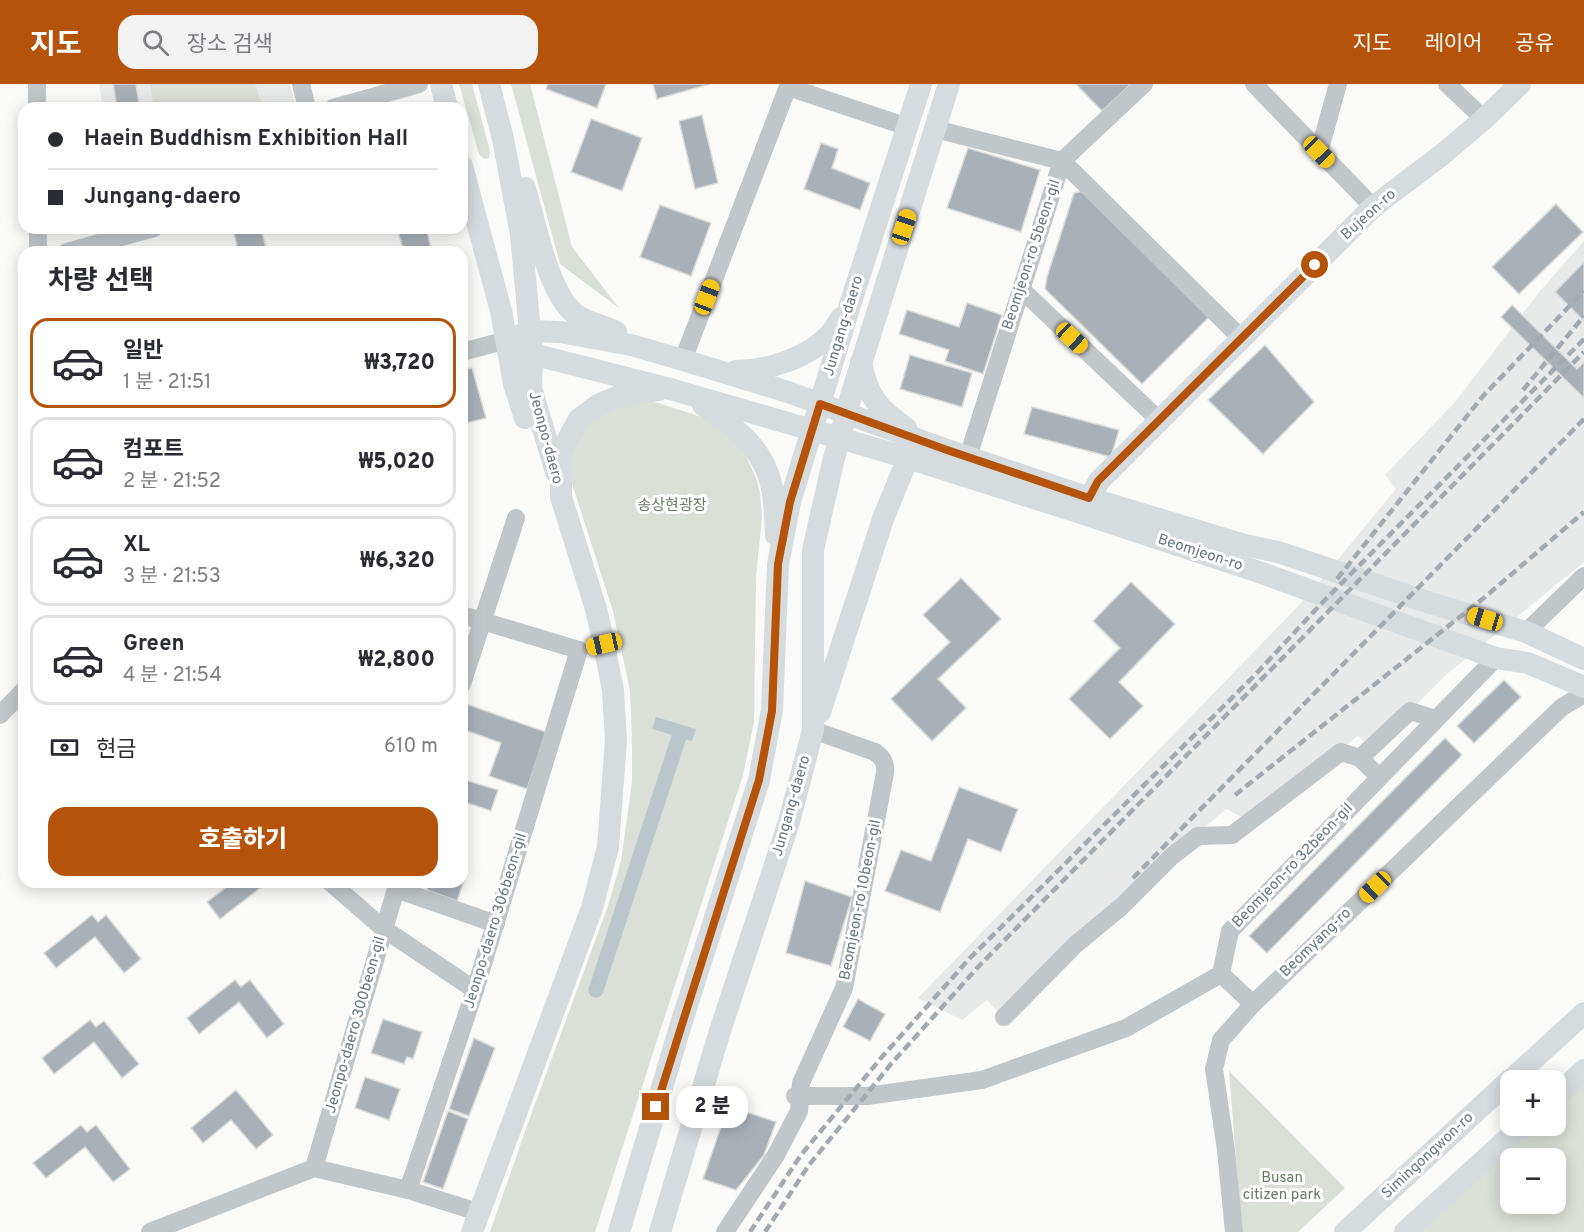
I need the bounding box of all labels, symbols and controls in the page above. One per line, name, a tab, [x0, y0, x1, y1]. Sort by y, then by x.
search box	[118, 15, 538, 69]
icon: search	[139, 26, 172, 59]
text: 지도	[30, 28, 82, 64]
text: 지도	[1353, 31, 1391, 58]
text: 레이어	[1424, 31, 1482, 58]
text: 공유	[1515, 31, 1554, 58]
text: 장소 검색	[187, 32, 273, 59]
text: Haein Buddhism Exhibition Hall	[84, 126, 408, 153]
car	[1300, 133, 1338, 171]
street label: Beomjeon-ro 5beon-gil	[999, 177, 1065, 333]
text: Jungang-daero	[84, 184, 241, 211]
street label: Bujeon-ro	[1338, 185, 1400, 245]
car	[890, 207, 918, 247]
route start	[1301, 251, 1328, 278]
text: 차량 선택	[48, 265, 154, 299]
street label: Jungang-daero	[820, 274, 868, 378]
car	[692, 277, 722, 317]
car	[1053, 319, 1091, 357]
icon: car	[51, 336, 105, 390]
text: 일반	[123, 338, 163, 365]
text: ₩3,720	[364, 350, 435, 377]
text: 1 분 · 21:51	[123, 370, 212, 396]
street label: Jeonpo-daero	[523, 389, 567, 487]
icon: car	[51, 435, 105, 489]
text: 컴포트	[123, 437, 184, 464]
text: ₩5,020	[359, 449, 435, 476]
text: 2 분 · 21:52	[123, 469, 221, 495]
park label: 송상현광장	[637, 496, 707, 516]
street label: Beomjeon-ro	[1155, 530, 1245, 576]
text: XL	[123, 532, 150, 559]
icon: car	[51, 534, 105, 588]
text: ₩6,320	[360, 548, 435, 575]
text: 3 분 · 21:53	[123, 564, 221, 590]
car	[1465, 605, 1505, 633]
text: Green	[123, 631, 185, 658]
car	[584, 631, 624, 657]
icon: car	[51, 633, 105, 687]
text: ₩2,800	[358, 647, 435, 674]
text: 4 분 · 21:54	[123, 663, 222, 689]
icon: cash	[48, 731, 81, 764]
text: 610 m	[384, 734, 438, 760]
text: 현금	[96, 737, 136, 764]
street label: Jungang-daero	[769, 753, 815, 859]
street label: Beomjeon-ro 32beon-gil	[1229, 800, 1357, 932]
button: 호출하기	[48, 807, 438, 876]
street label: Beomjeon-ro 10beon-gil	[836, 818, 886, 982]
street label: Jeonpo-daero 306beon-gil	[460, 831, 532, 1011]
car	[1356, 868, 1394, 906]
street label: Beomyang-ro	[1276, 904, 1356, 982]
street label: Jeonpo-daero 300beon-gil	[322, 934, 390, 1116]
map controls	[1500, 1070, 1566, 1214]
button: +	[1500, 1070, 1566, 1136]
callout: 2 분	[677, 1086, 749, 1128]
route end	[642, 1093, 669, 1120]
text: 2 분	[694, 1094, 730, 1120]
street label: Simingongwon-ro	[1378, 1109, 1478, 1203]
button: −	[1500, 1148, 1566, 1214]
park label: Busan citizen park	[1243, 1169, 1321, 1205]

